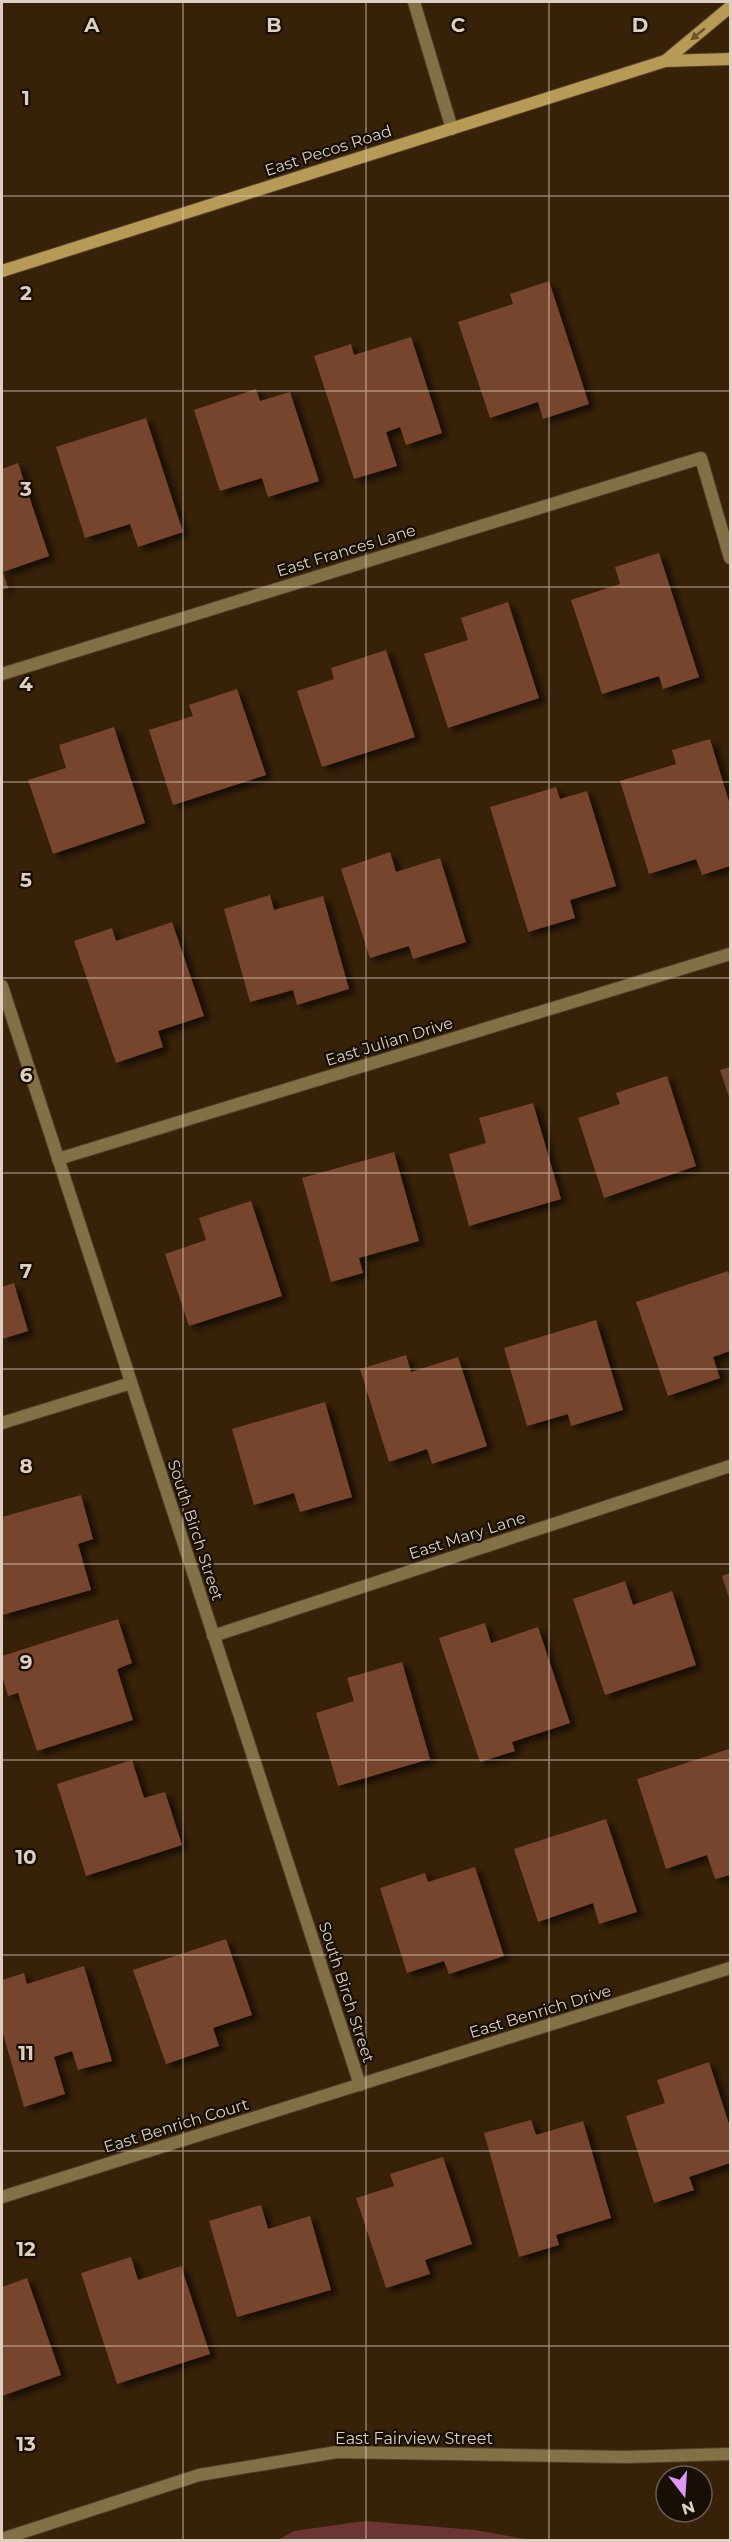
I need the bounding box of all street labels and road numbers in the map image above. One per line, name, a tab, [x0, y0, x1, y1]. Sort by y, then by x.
street label: East Pecos Road	[262, 121, 394, 180]
street label: East Frances Lane	[274, 520, 418, 581]
street label: East Julian Drive	[323, 1013, 455, 1070]
street label: South Birch Street	[164, 1457, 227, 1603]
street label: East Mary Lane	[406, 1508, 528, 1563]
street label: South Birch Street	[315, 1919, 378, 2065]
street label: East Benrich Drive	[467, 1981, 613, 2042]
street label: East Benrich Court	[101, 2094, 251, 2157]
street label: East Fairview Street	[335, 2429, 493, 2448]

